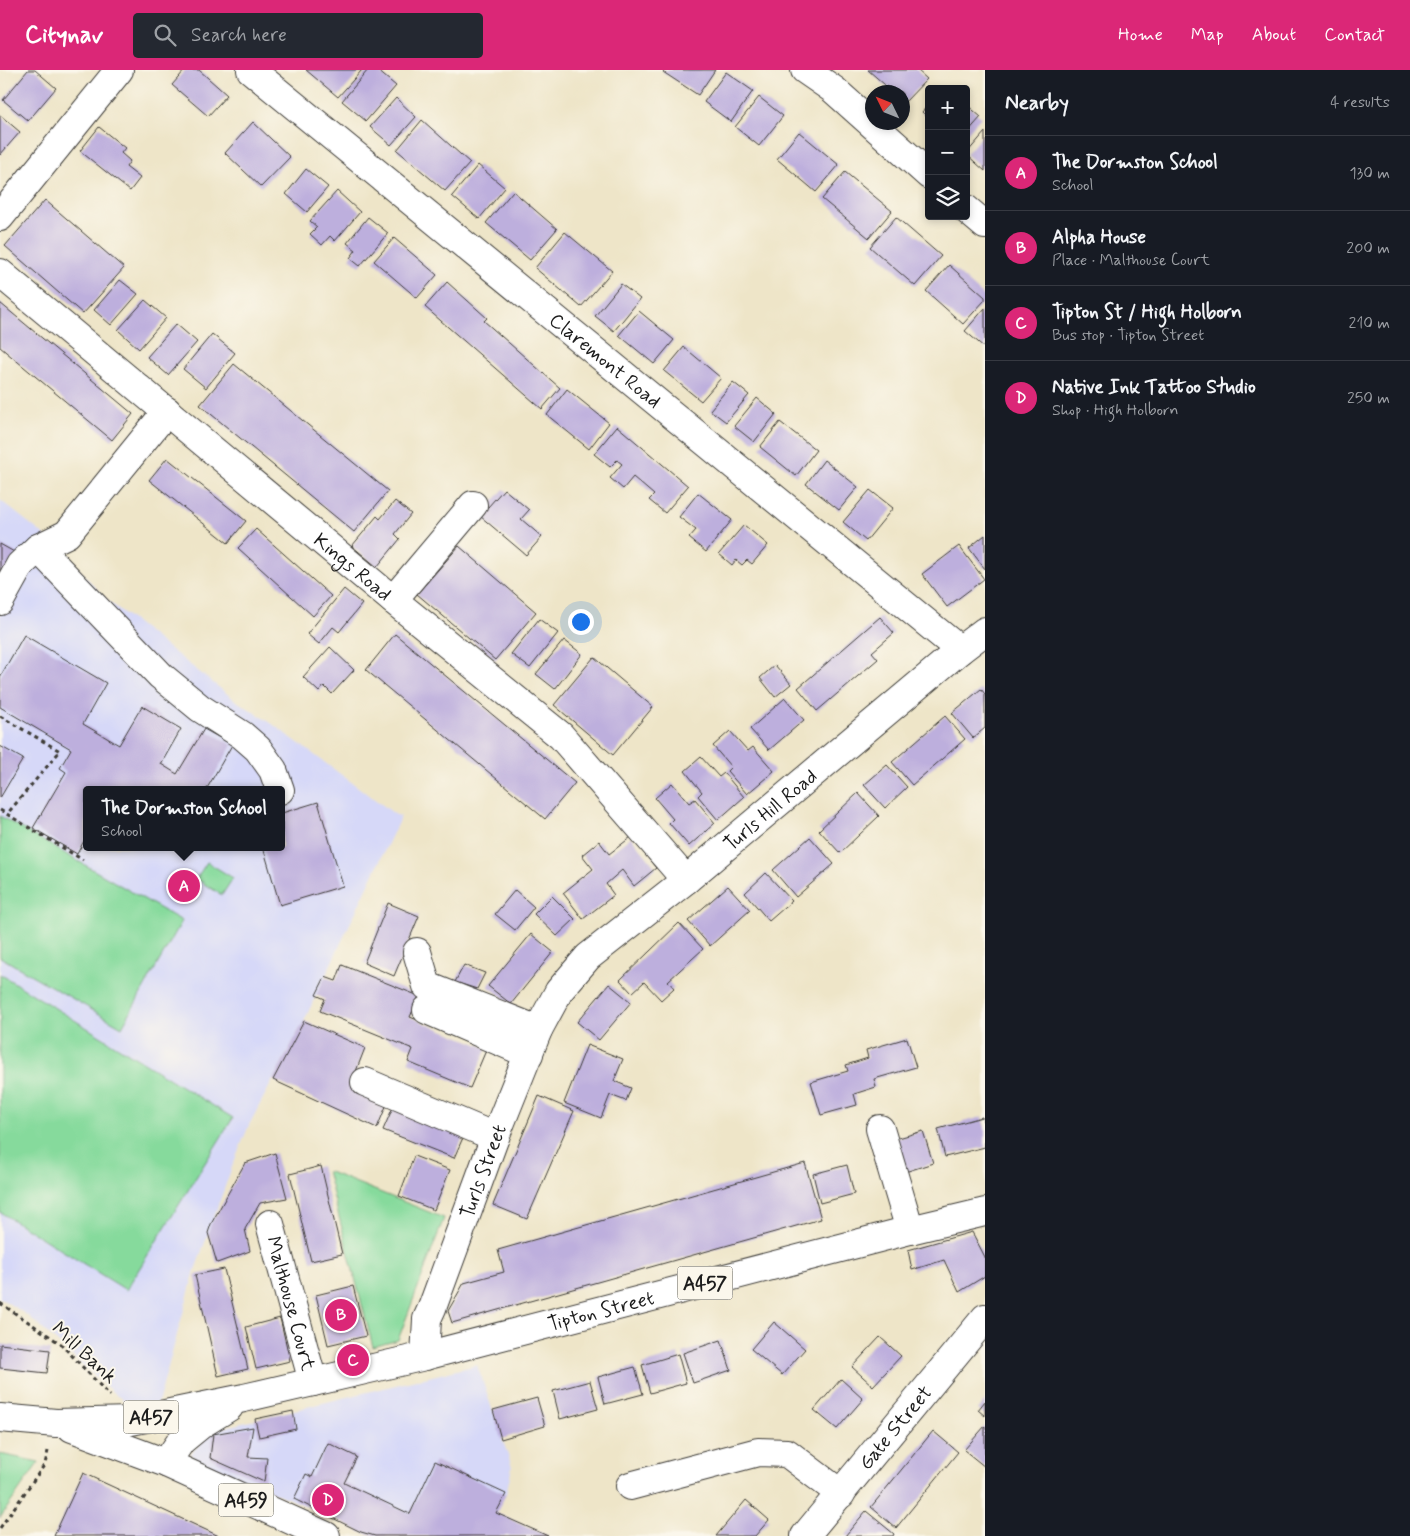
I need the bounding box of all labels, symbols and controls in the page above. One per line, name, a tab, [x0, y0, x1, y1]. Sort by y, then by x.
search box	[133, 13, 483, 58]
text: Citynav	[25, 20, 103, 51]
icon: search	[151, 21, 179, 49]
text: Search here	[191, 23, 287, 48]
text: Home	[1118, 23, 1163, 47]
text: Map	[1191, 23, 1224, 47]
text: About	[1252, 23, 1296, 47]
text: Contact	[1324, 23, 1385, 47]
north arrow	[865, 85, 910, 130]
map controls	[925, 85, 970, 220]
button: +	[925, 85, 970, 130]
text: Nearby	[1005, 89, 1069, 117]
text: 4 results	[1330, 92, 1390, 113]
button: −	[925, 130, 970, 175]
text: The Dormston School	[1052, 150, 1218, 175]
text: A	[1016, 163, 1026, 184]
text: 130 m	[1349, 163, 1390, 184]
button: layers	[925, 175, 970, 220]
text: School	[1052, 175, 1093, 196]
text: Alpha House	[1052, 225, 1146, 250]
text: B	[1016, 238, 1026, 259]
text: 200 m	[1346, 238, 1390, 259]
text: Place · Malthouse Court	[1052, 250, 1210, 271]
text: Tipton St / High Holborn	[1052, 300, 1242, 325]
street label: Claremont Road	[543, 307, 666, 415]
text: C	[1015, 313, 1027, 334]
text: 210 m	[1349, 313, 1390, 334]
text: Bus stop · Tipton Street	[1052, 325, 1204, 346]
text: Native Ink Tattoo Studio	[1052, 375, 1256, 400]
text: D	[1015, 388, 1027, 409]
text: 250 m	[1347, 388, 1390, 409]
text: Shop · High Holborn	[1052, 400, 1178, 421]
street label: Kings Road	[307, 527, 397, 608]
your location	[568, 609, 594, 635]
street label: Turls Hill Road	[718, 763, 824, 858]
popup	[83, 786, 285, 851]
text: The Dormston School	[101, 796, 267, 821]
text: School	[101, 821, 143, 842]
pin: A	[168, 867, 200, 905]
street label: Turls Street	[454, 1121, 514, 1223]
street label: Malthouse Court	[259, 1233, 321, 1374]
road number: A457	[678, 1266, 732, 1300]
street label: Tipton Street	[545, 1285, 657, 1339]
pin: B	[325, 1296, 357, 1334]
street label: Mill Bank	[45, 1316, 123, 1390]
pin: C	[337, 1341, 369, 1379]
street label: Gate Street	[853, 1380, 939, 1476]
road number: A457	[124, 1400, 178, 1434]
pin: D	[312, 1481, 344, 1519]
road number: A459	[218, 1484, 274, 1516]

